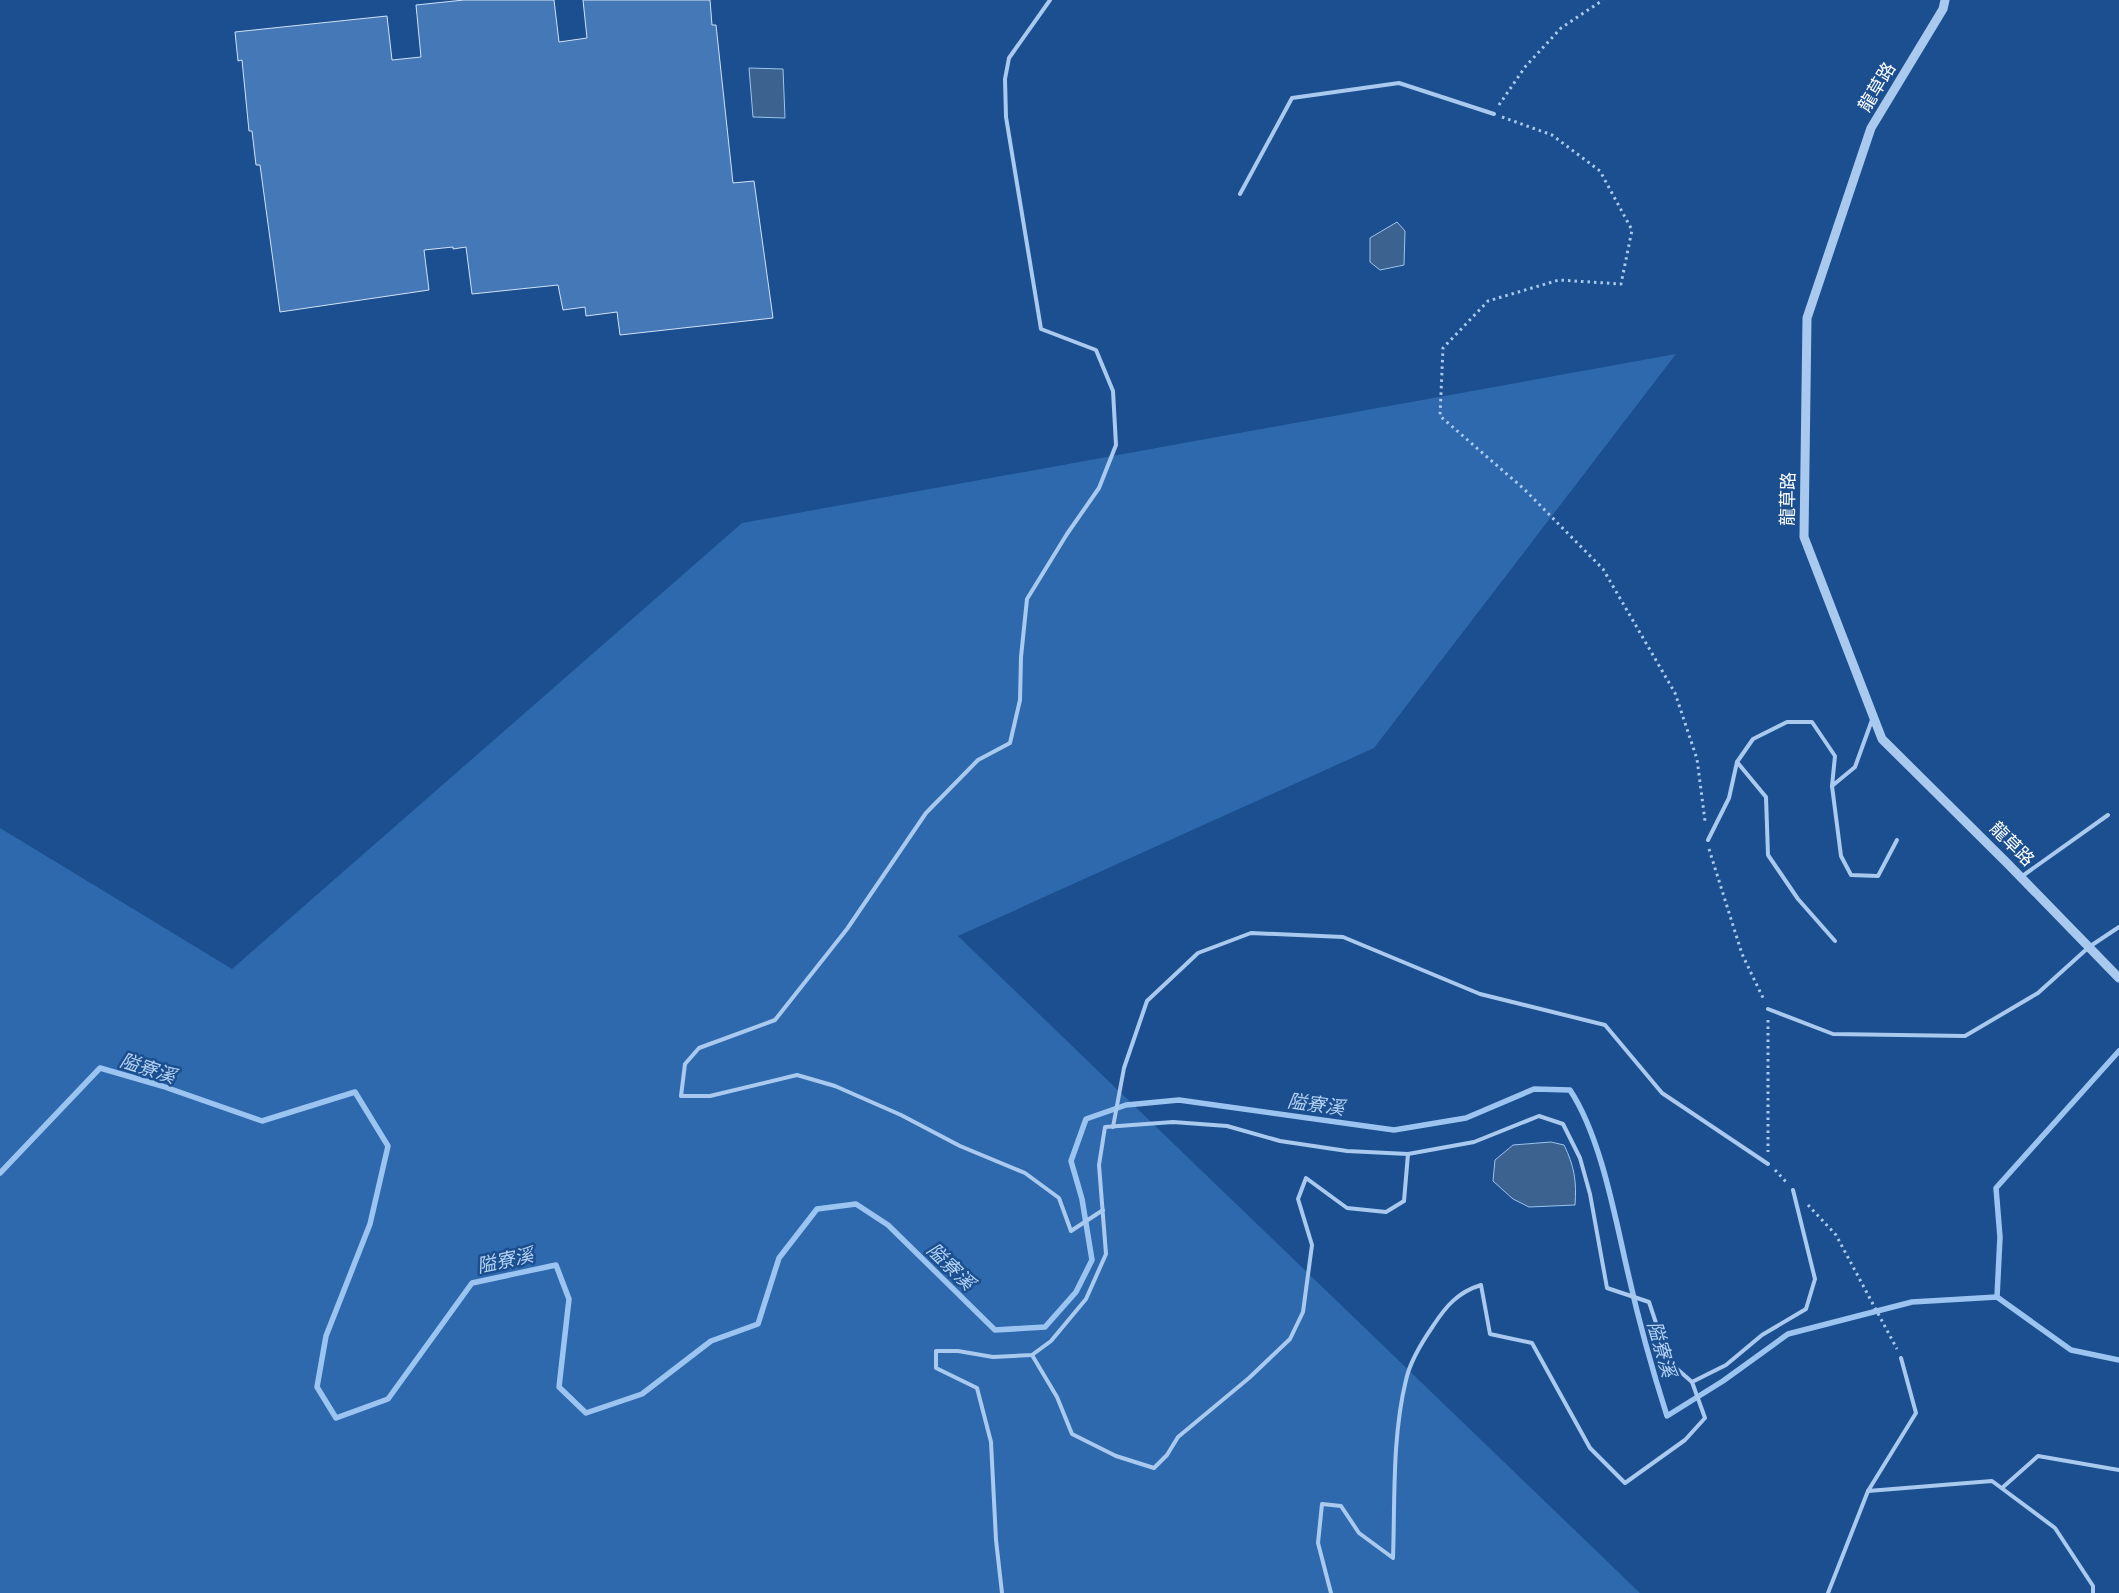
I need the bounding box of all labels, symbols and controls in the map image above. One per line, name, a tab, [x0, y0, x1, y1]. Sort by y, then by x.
street label: 龍草路	[1854, 58, 1899, 115]
street label: 龍草路	[1777, 472, 1798, 526]
street label: 龍草路	[1986, 817, 2039, 870]
water label: 隘寮溪	[117, 1049, 181, 1088]
water label: 隘寮溪	[1286, 1089, 1349, 1119]
water label: 隘寮溪	[923, 1238, 981, 1296]
water label: 隘寮溪	[475, 1243, 538, 1277]
water label: 隘寮溪	[1644, 1319, 1681, 1382]

